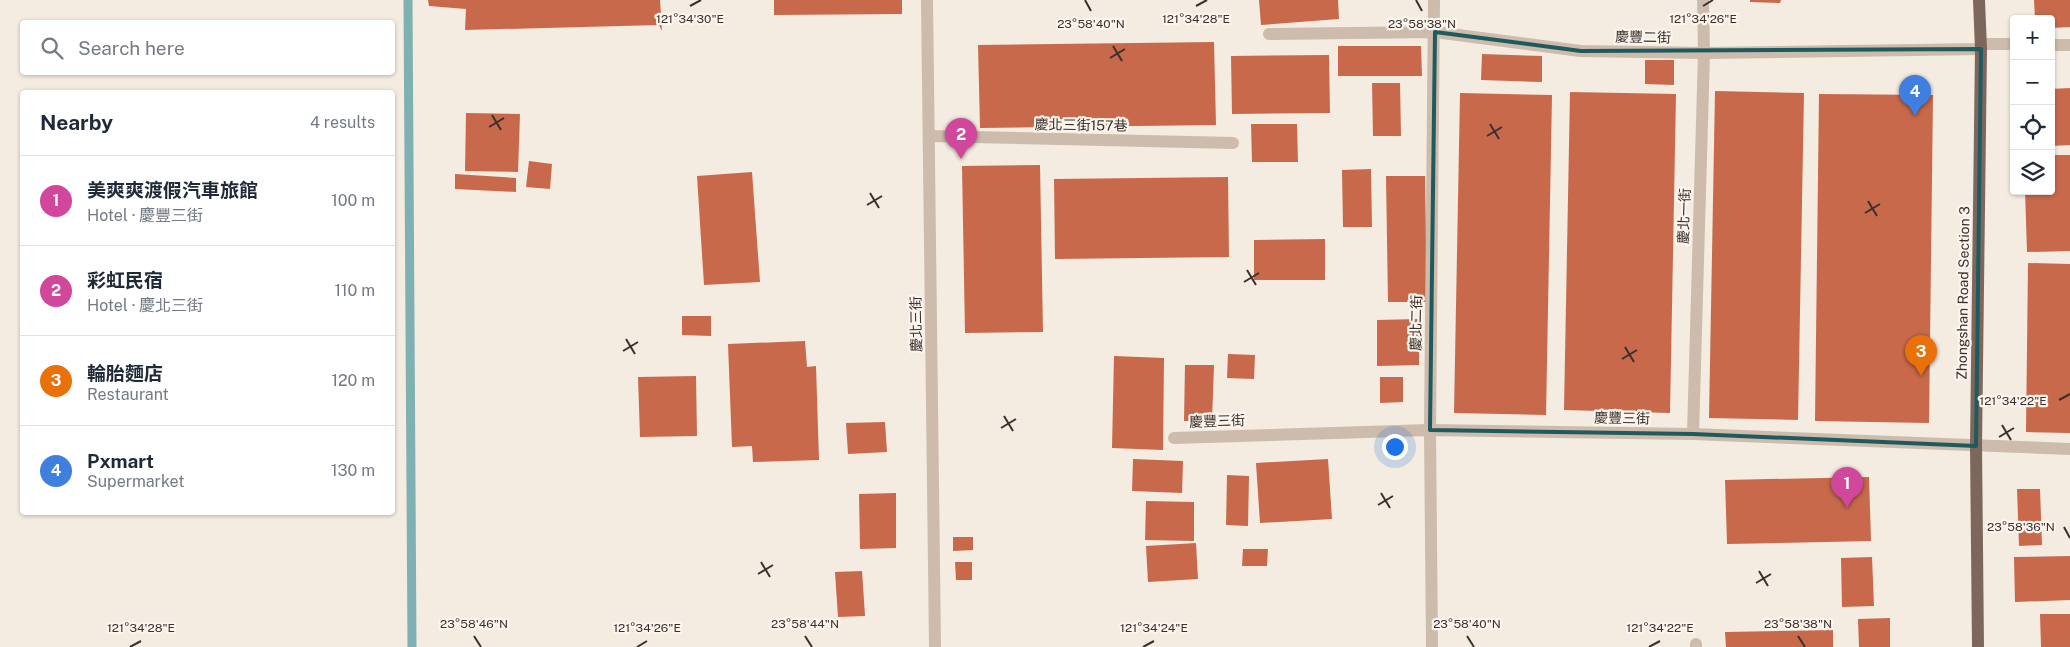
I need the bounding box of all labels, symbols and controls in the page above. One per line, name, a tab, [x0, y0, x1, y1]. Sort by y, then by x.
text: 121°34'30"E	[656, 12, 724, 26]
text: 121°34'28"E	[1162, 12, 1230, 26]
text: 121°34'26"E	[1669, 12, 1737, 26]
map controls	[2010, 15, 2055, 195]
button: +	[2010, 15, 2055, 60]
text: 23°58'40"N	[1057, 17, 1125, 31]
text: 23°58'38"N	[1388, 17, 1456, 31]
search box	[20, 20, 395, 75]
street label: 慶豐二街	[1615, 29, 1671, 45]
icon: search	[38, 34, 66, 62]
text: Search here	[78, 37, 185, 59]
button: −	[2010, 60, 2055, 105]
pin: 4	[1899, 75, 1931, 116]
button: locate	[2010, 105, 2055, 150]
text: Nearby	[40, 110, 113, 135]
text: 4 results	[310, 113, 375, 132]
street label: 慶北三街157巷	[1034, 116, 1128, 134]
pin: 2	[945, 118, 977, 159]
button: layers	[2010, 150, 2055, 195]
text: 美爽爽渡假汽車旅館	[87, 179, 258, 201]
street label: 慶北一街	[1675, 188, 1693, 244]
text: 1	[53, 191, 59, 210]
text: 100 m	[331, 191, 375, 210]
text: Hotel · 慶豐三街	[87, 206, 203, 225]
street label: Zhongshan Road Section 3	[1953, 206, 1973, 380]
text: 彩虹民宿	[87, 269, 163, 291]
text: 2	[51, 281, 61, 300]
text: 110 m	[334, 281, 375, 300]
street label: 慶北二街	[1408, 295, 1424, 351]
text: Hotel · 慶北三街	[87, 296, 203, 315]
street label: 慶北三街	[908, 296, 924, 352]
pin: 3	[1905, 335, 1937, 376]
text: 輪胎麵店	[87, 362, 163, 384]
text: 3	[51, 371, 61, 390]
text: 120 m	[331, 371, 375, 390]
text: Restaurant	[87, 385, 169, 404]
text: 121°34'22"E	[1979, 394, 2047, 408]
street label: 慶豐三街	[1594, 410, 1650, 426]
street label: 慶豐三街	[1189, 412, 1245, 430]
your location	[1382, 434, 1408, 460]
text: Pxmart	[87, 450, 154, 472]
text: 4	[51, 461, 61, 480]
text: 130 m	[331, 461, 375, 480]
pin: 1	[1831, 467, 1863, 508]
text: Supermarket	[87, 472, 184, 491]
text: 23°58'36"N	[1987, 520, 2055, 534]
text: 23°58'46"N	[440, 617, 508, 631]
text: 23°58'44"N	[771, 617, 839, 631]
text: 23°58'40"N	[1433, 617, 1501, 631]
text: 23°58'38"N	[1764, 617, 1832, 631]
text: 121°34'28"E	[107, 621, 175, 635]
text: 121°34'26"E	[613, 621, 681, 635]
text: 121°34'24"E	[1120, 621, 1188, 635]
text: 121°34'22"E	[1626, 621, 1694, 635]

